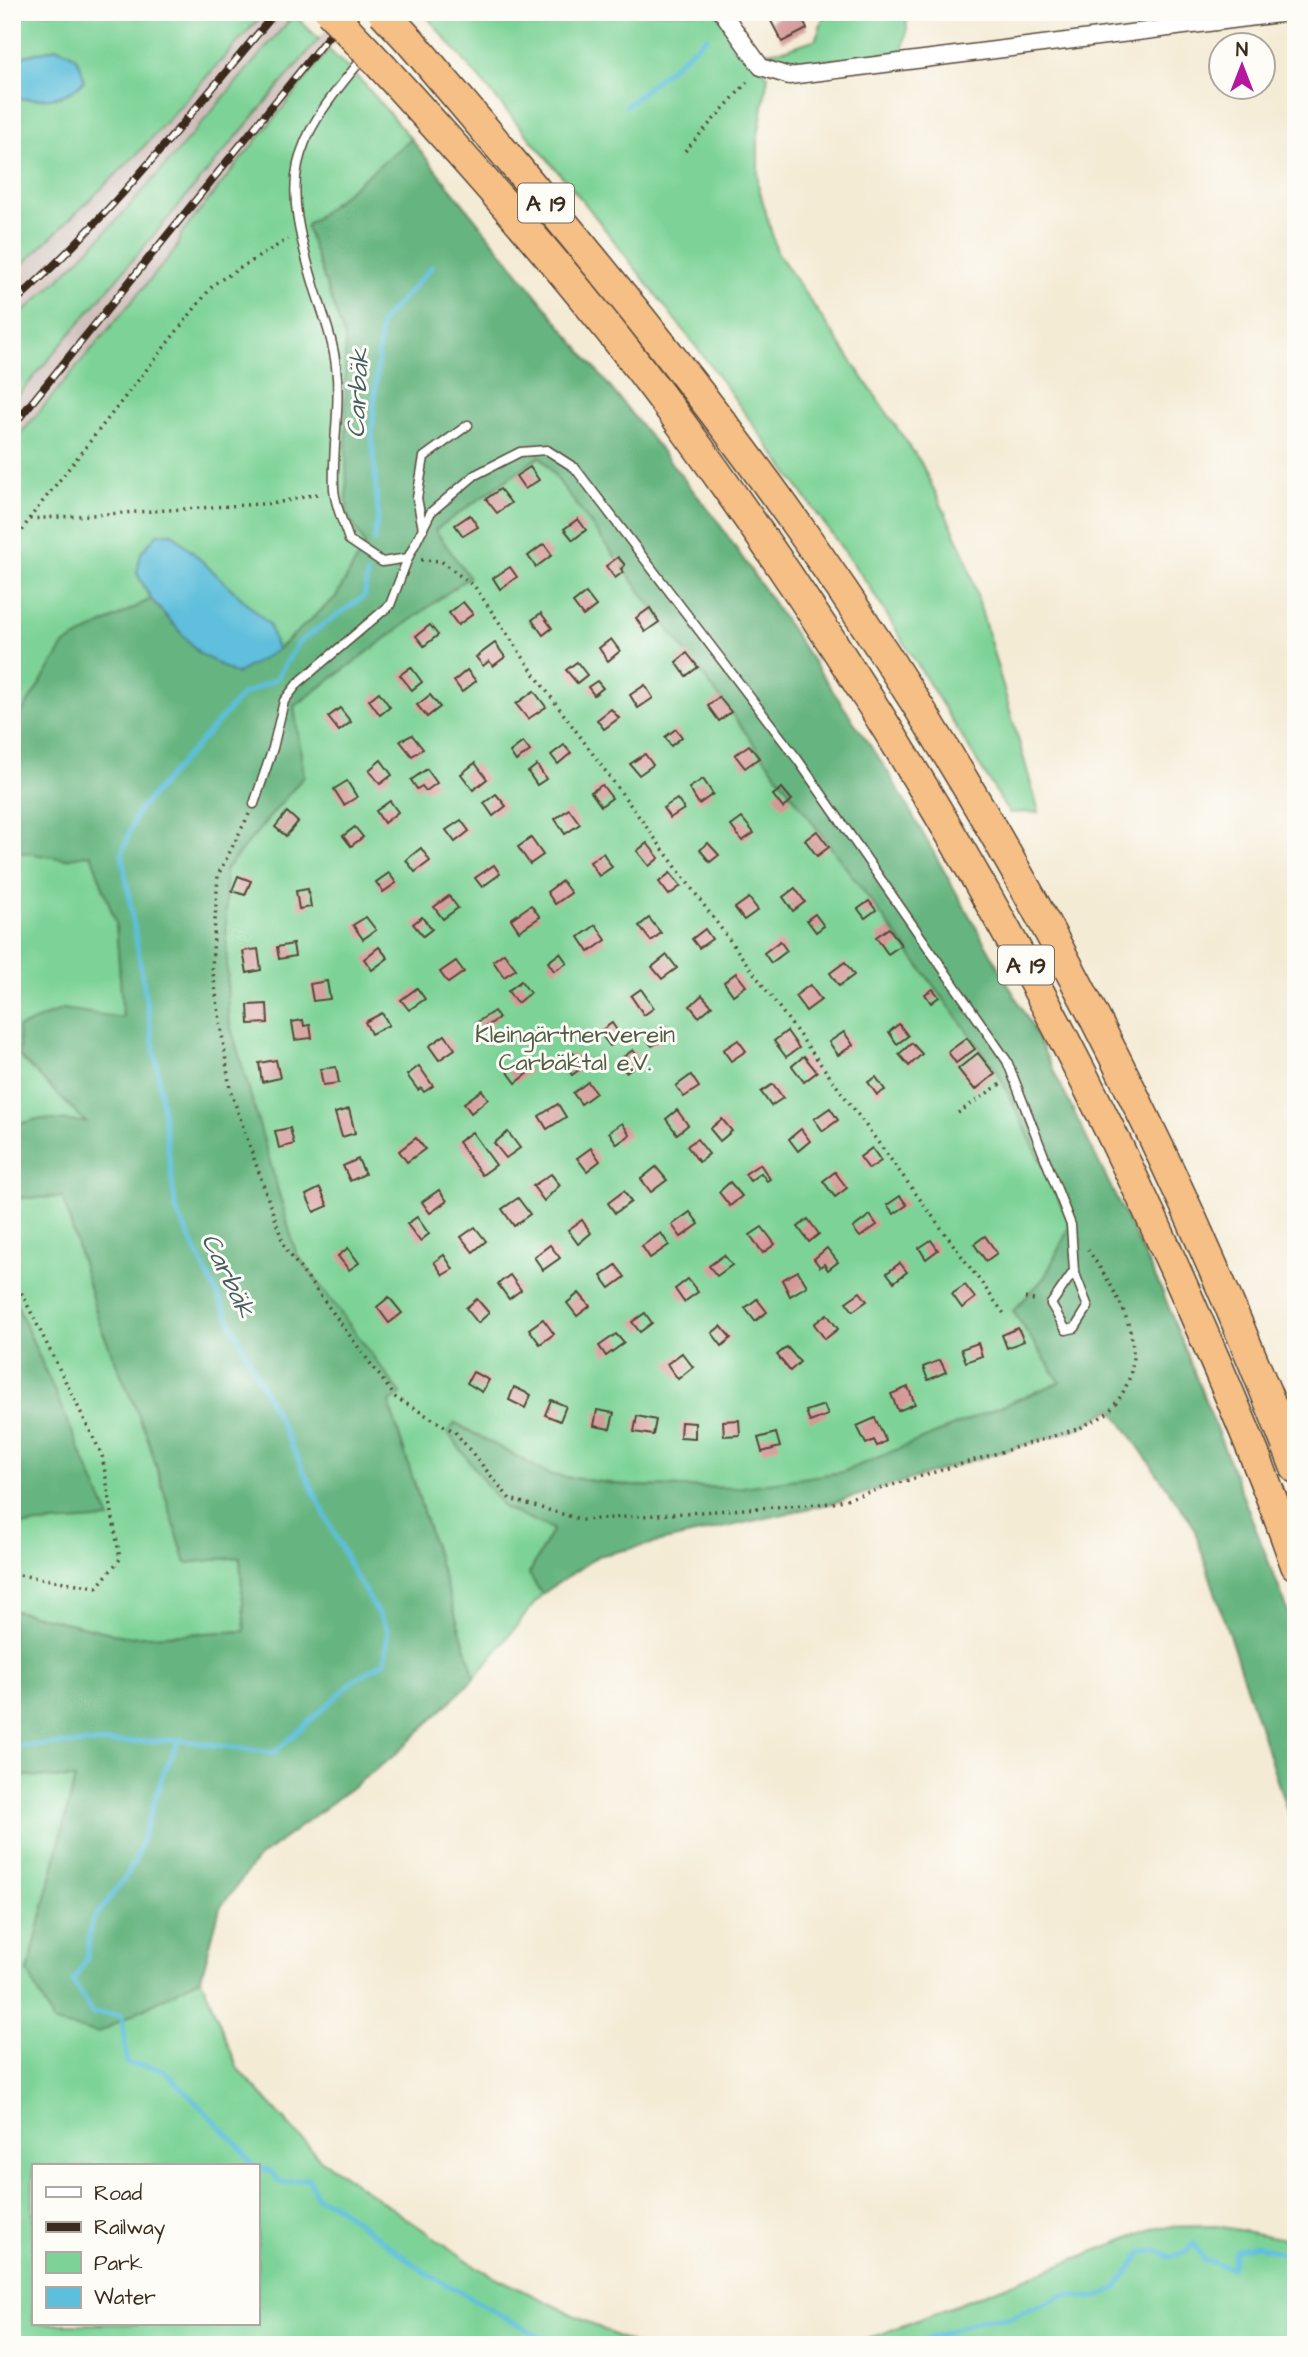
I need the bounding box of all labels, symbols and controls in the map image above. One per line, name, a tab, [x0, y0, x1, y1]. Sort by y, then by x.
north arrow	[1206, 32, 1276, 102]
text: N	[1236, 37, 1248, 64]
road number: A 19	[518, 184, 574, 222]
water label: Carbäk	[338, 346, 378, 439]
road number: A 19	[998, 946, 1054, 984]
park label: Kleingärtnerverein Carbäktal e.V.	[475, 1018, 675, 1080]
water label: Carbäk	[192, 1227, 264, 1325]
legend	[32, 2164, 259, 2326]
text: Road	[94, 2179, 142, 2208]
text: Railway	[94, 2213, 166, 2244]
text: Park	[94, 2249, 143, 2278]
text: Water	[94, 2283, 156, 2312]

